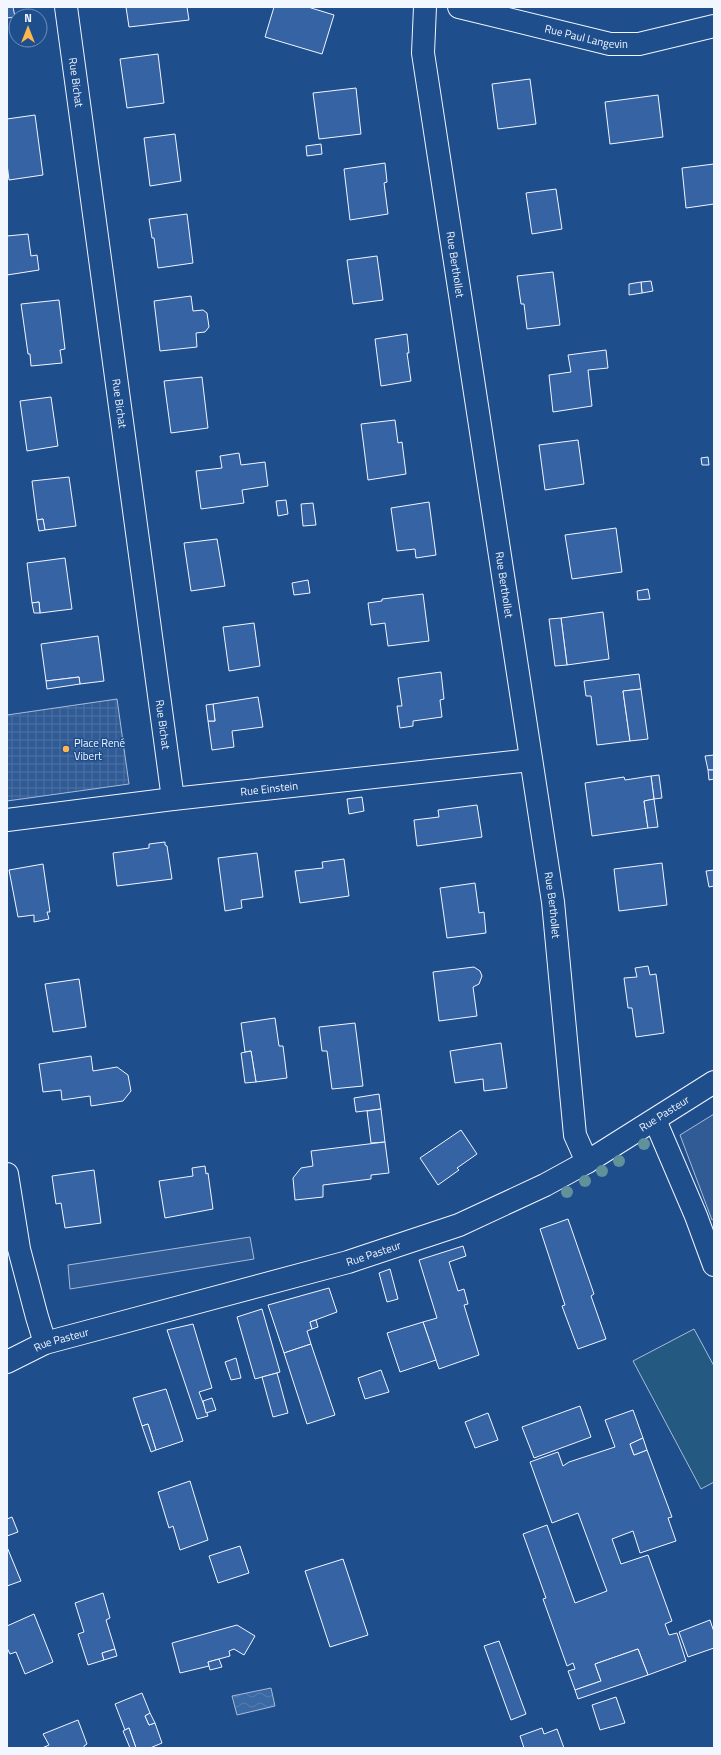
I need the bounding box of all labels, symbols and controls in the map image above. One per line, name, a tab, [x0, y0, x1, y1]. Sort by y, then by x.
north arrow	[8, 8, 48, 48]
text: N	[24, 10, 32, 26]
street label: Rue Paul Langevin	[543, 20, 628, 52]
street label: Rue Bichat	[65, 57, 87, 108]
street label: Rue Berthollet	[442, 230, 468, 299]
street label: Rue Bichat	[108, 378, 131, 429]
street label: Rue Berthollet	[491, 551, 517, 619]
street label: Rue Bichat	[152, 699, 174, 750]
place label: Place René Vibert	[74, 735, 125, 764]
marker: Place René Vibert	[61, 744, 71, 754]
street label: Rue Einstein	[239, 777, 299, 800]
street label: Rue Berthollet	[540, 871, 564, 939]
street label: Rue Pasteur	[636, 1091, 693, 1135]
street label: Rue Pasteur	[344, 1237, 403, 1270]
street label: Rue Pasteur	[31, 1324, 91, 1355]

